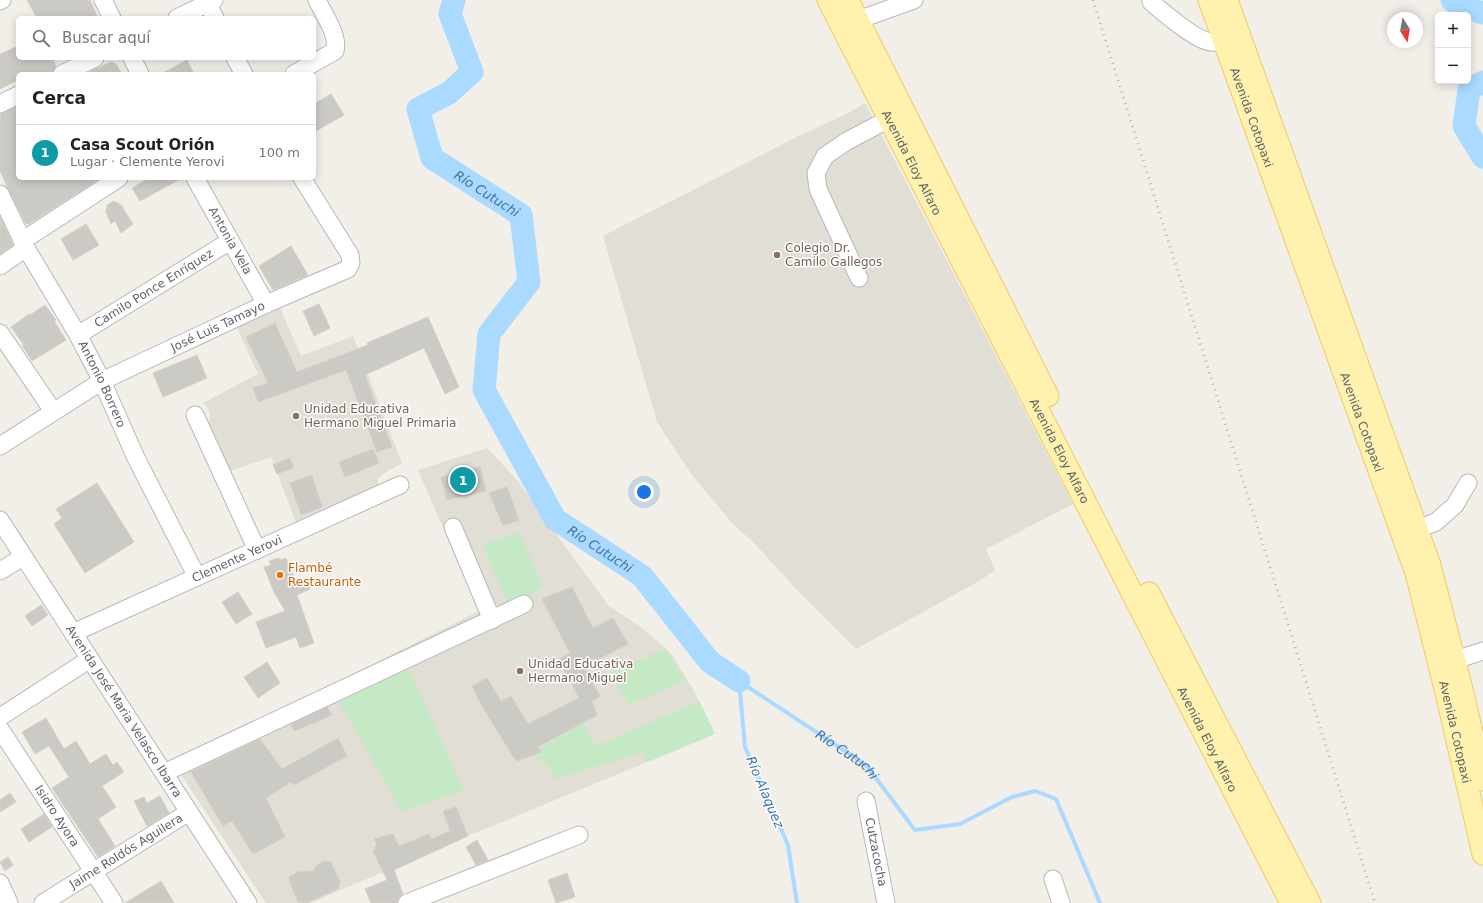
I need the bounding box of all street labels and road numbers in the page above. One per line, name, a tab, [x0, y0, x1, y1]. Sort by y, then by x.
street label: Avenida Cotopaxi	[1227, 66, 1276, 169]
street label: Avenida Eloy Alfaro	[879, 108, 944, 218]
street label: Antonia Vela	[206, 204, 255, 277]
street label: Camilo Ponce Enríquez	[92, 246, 216, 330]
street label: José Luis Tamayo	[168, 299, 267, 355]
street label: Antonio Borrero	[75, 338, 129, 430]
street label: Avenida Cotopaxi	[1337, 371, 1386, 474]
street label: Avenida Eloy Alfaro	[1027, 396, 1092, 506]
street label: Clemente Yerovi	[190, 532, 284, 585]
street label: Avenida José Maria Velasco Ibarra	[63, 623, 185, 800]
street label: Avenida Cotopaxi	[1436, 679, 1474, 785]
street label: Avenida Eloy Alfaro	[1174, 685, 1240, 794]
street label: Isidro Ayora	[32, 783, 82, 849]
street label: Jaime Roldós Aguilera	[66, 811, 185, 892]
street label: Cutzacocha	[862, 816, 890, 888]

